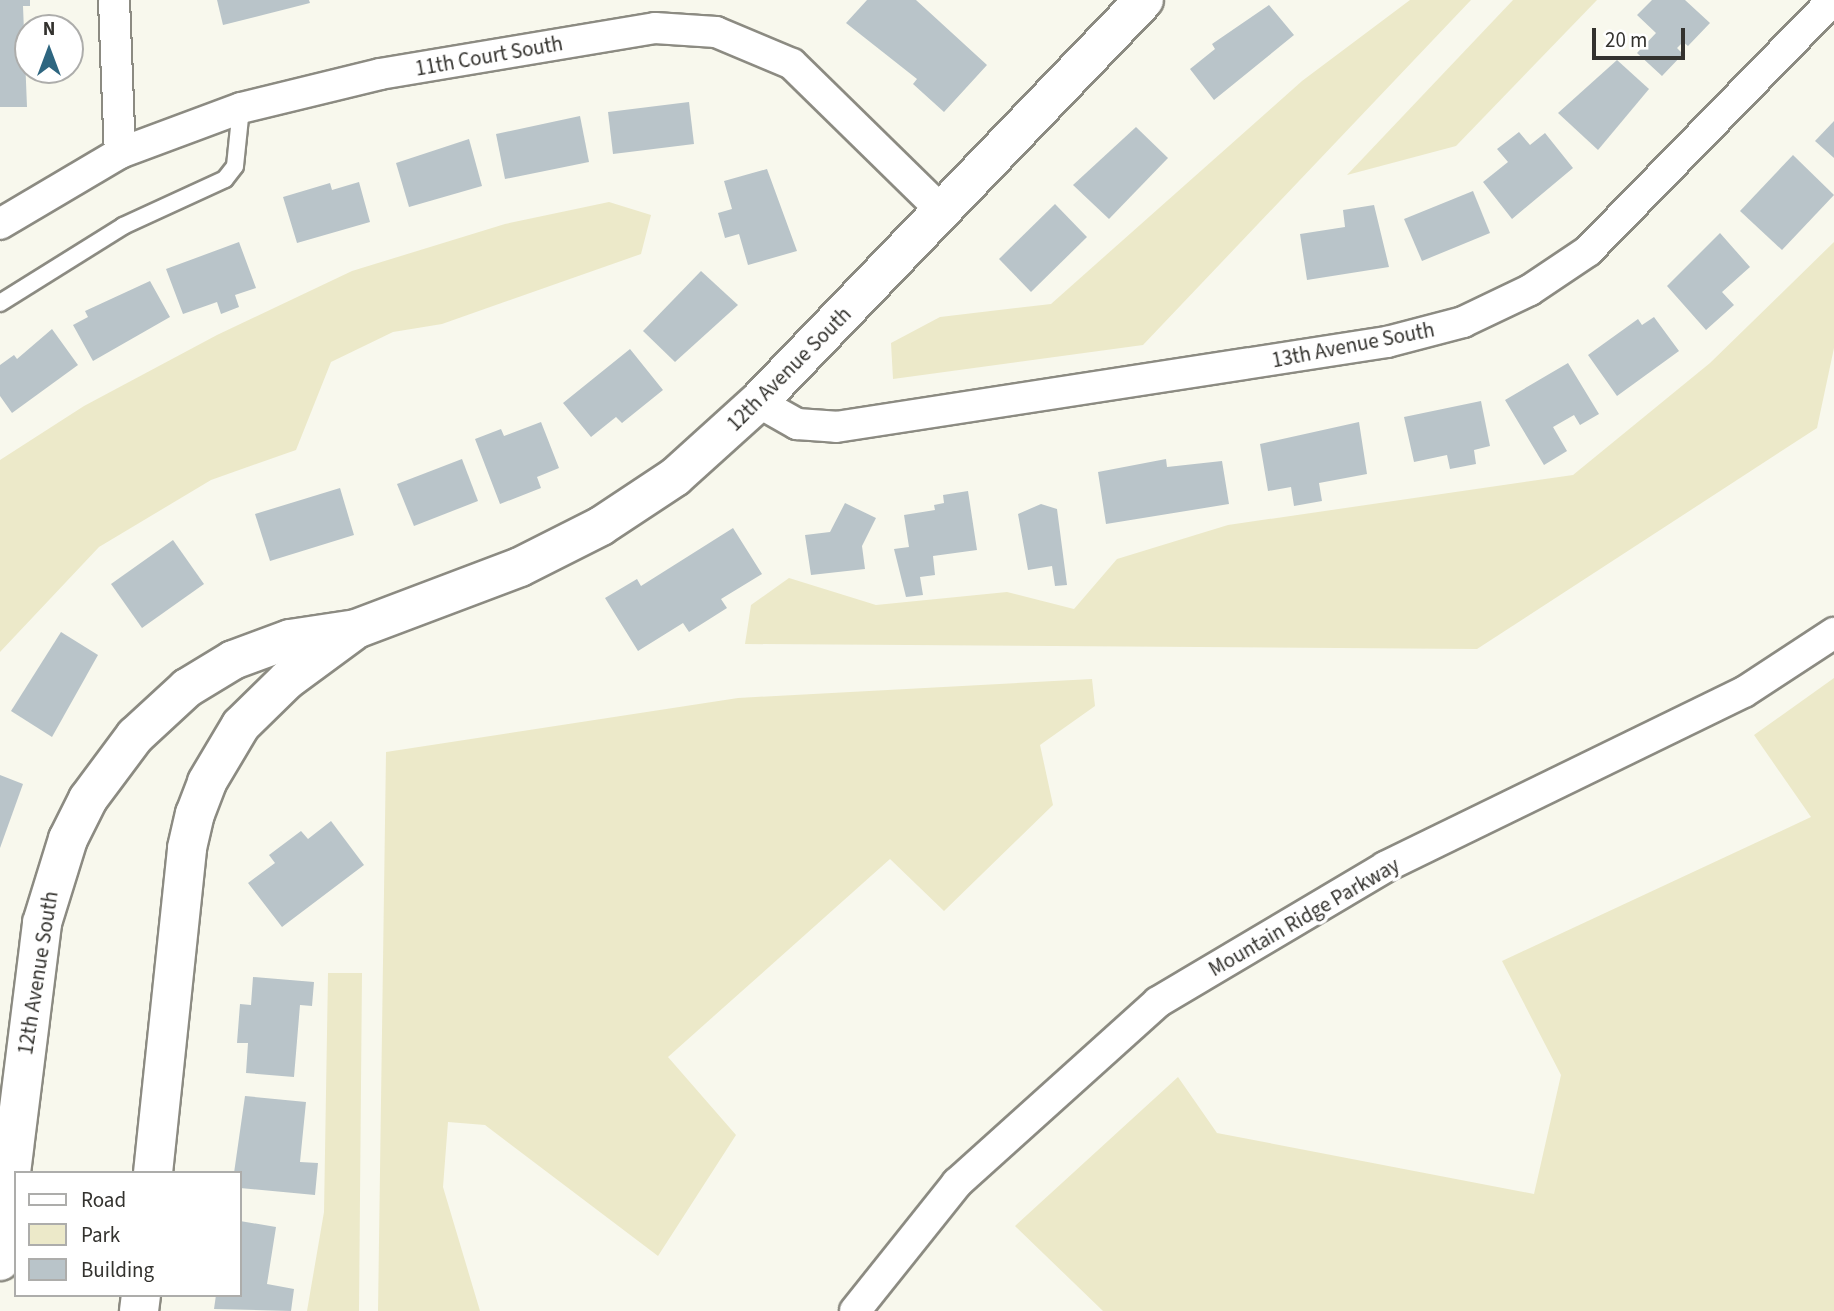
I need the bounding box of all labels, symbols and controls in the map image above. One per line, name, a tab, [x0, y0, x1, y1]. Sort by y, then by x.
north arrow	[14, 14, 84, 84]
scale bar	[1596, 14, 1689, 58]
text: N	[43, 16, 55, 43]
text: 20 m	[1605, 25, 1647, 55]
street label: 11th Court South	[413, 31, 565, 81]
street label: 12th Avenue South	[722, 302, 856, 436]
street label: 13th Avenue South	[1270, 317, 1436, 373]
street label: Mountain Ridge Parkway	[1204, 852, 1404, 982]
street label: 12th Avenue South	[13, 890, 63, 1056]
legend	[14, 1171, 242, 1297]
text: Road	[81, 1185, 126, 1215]
text: Park	[81, 1220, 120, 1250]
text: Building	[81, 1255, 154, 1285]

